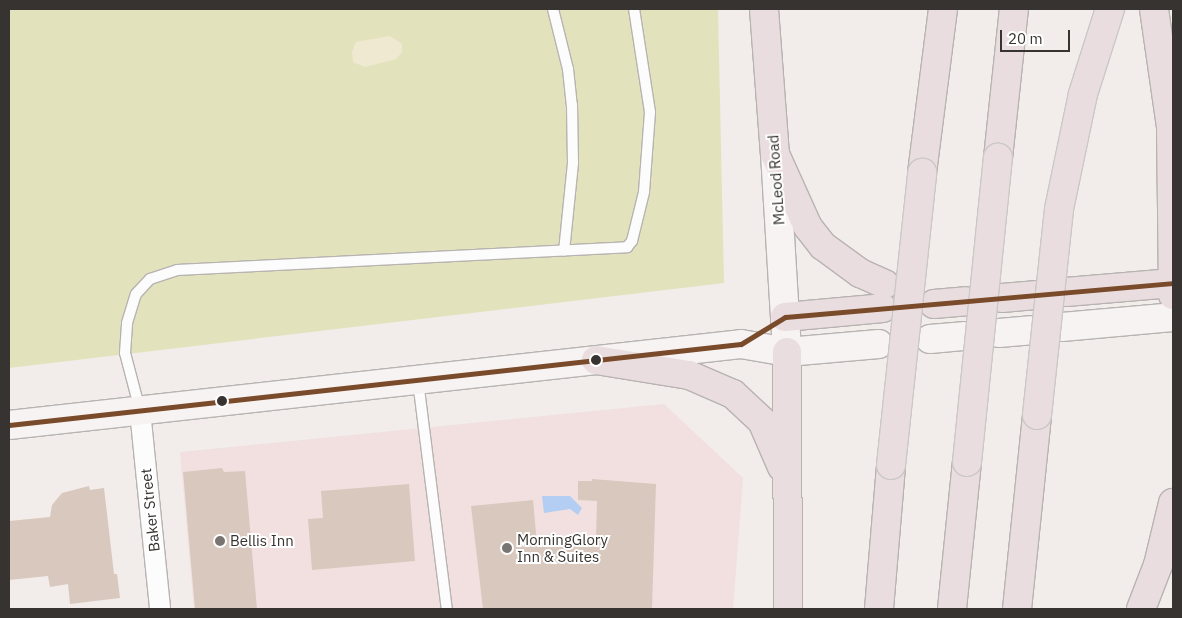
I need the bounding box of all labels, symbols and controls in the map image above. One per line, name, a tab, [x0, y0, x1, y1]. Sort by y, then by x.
scale bar	[1002, 20, 1072, 52]
text: 20 m	[1008, 29, 1043, 48]
street label: McLeod Road	[764, 134, 788, 226]
unlabelled marker	[591, 355, 601, 365]
unlabelled marker	[217, 396, 227, 406]
street label: Baker Street	[137, 467, 163, 553]
place label: MorningGlory Inn & Suites	[517, 530, 608, 565]
place label: Bellis Inn	[230, 532, 294, 550]
marker: Bellis Inn	[214, 535, 226, 547]
marker: MorningGlory Inn & Suites	[501, 542, 513, 554]

